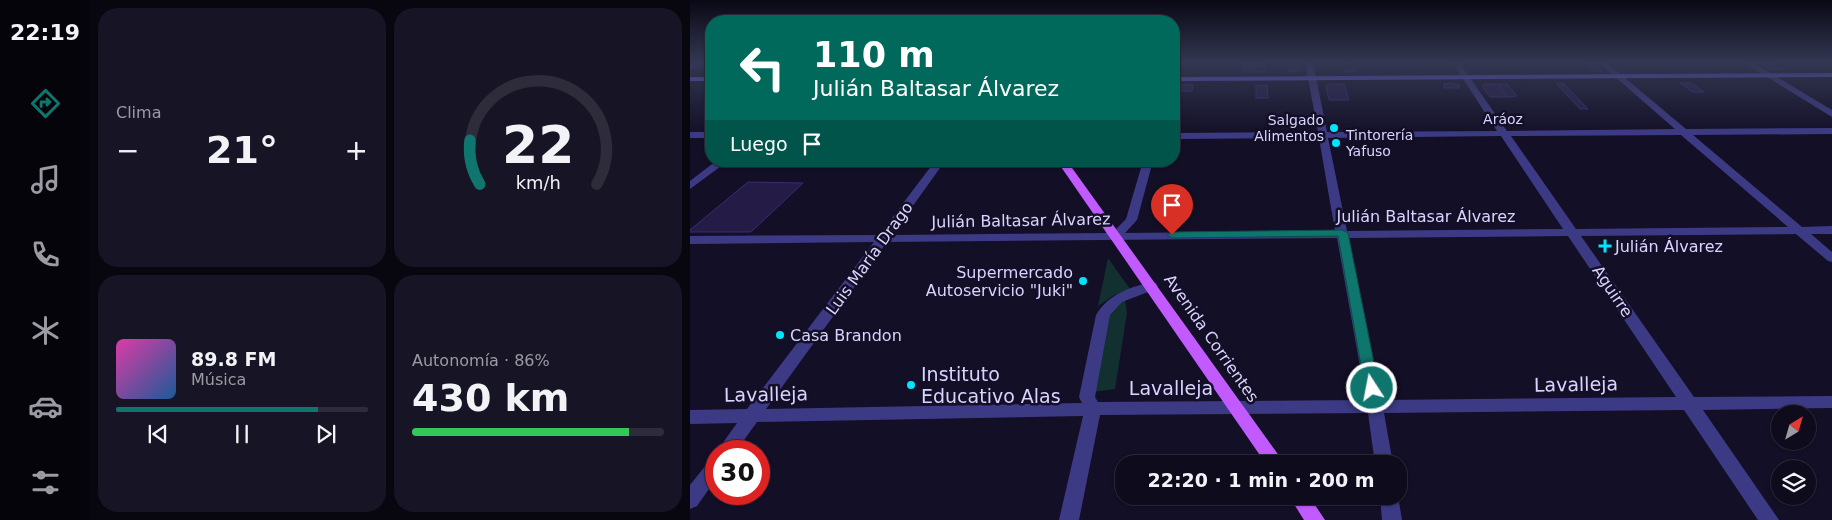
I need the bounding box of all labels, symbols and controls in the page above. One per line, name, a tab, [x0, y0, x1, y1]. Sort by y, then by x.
text: 22:19	[10, 20, 80, 45]
icon: left	[730, 35, 795, 100]
text: 110 m	[813, 35, 935, 75]
text: Julián Baltasar Álvarez	[813, 76, 1059, 101]
icon: directions	[28, 86, 63, 121]
text: Clima	[116, 103, 161, 122]
street label: Aráoz	[1483, 111, 1523, 127]
place label: Salgado Alimentos	[1254, 112, 1324, 144]
text: 22	[502, 115, 574, 175]
marker: Salgado Alimentos	[1328, 122, 1340, 134]
place label: Tintorería Yafuso	[1345, 127, 1413, 159]
text: 21°	[206, 128, 278, 172]
icon: arrive	[798, 130, 826, 158]
text: Luego	[730, 133, 788, 155]
text: −	[116, 134, 139, 167]
text: +	[345, 134, 368, 167]
marker: Tintorería Yafuso	[1330, 137, 1342, 149]
icon: music	[28, 162, 63, 197]
text: km/h	[515, 172, 561, 193]
pin	[1151, 184, 1193, 235]
icon: arrive	[1158, 191, 1186, 219]
street label: Luis María Drago	[822, 198, 917, 318]
street label: Julián Baltasar Álvarez	[1335, 207, 1516, 226]
street label: Julián Baltasar Álvarez	[930, 209, 1111, 232]
icon: phone	[28, 237, 63, 272]
place label: Julián Álvarez	[1614, 237, 1723, 256]
marker: Julián Álvarez	[1599, 240, 1611, 252]
street label: Aguirre	[1588, 262, 1637, 321]
place label: Supermercado Autoservicio "Juki"	[926, 263, 1073, 300]
street label: Avenida Corrientes	[1160, 271, 1263, 406]
marker: Supermercado Autoservicio "Juki"	[1077, 275, 1089, 287]
icon: climate	[28, 313, 63, 348]
place label: Casa Brandon	[790, 326, 902, 345]
marker: Casa Brandon	[774, 329, 786, 341]
text: 89.8 FM	[191, 348, 276, 370]
text: Autonomía · 86%	[412, 351, 550, 370]
position arrow	[1345, 361, 1397, 413]
place label: Instituto Educativo Alas	[921, 363, 1061, 407]
text: Música	[191, 370, 246, 389]
street label: Lavalleja	[1534, 372, 1618, 396]
text: 430 km	[412, 376, 569, 420]
street label: Lavalleja	[1129, 377, 1213, 399]
marker: Instituto Educativo Alas	[905, 379, 917, 391]
street label: Lavalleja	[724, 382, 808, 406]
icon: car	[28, 389, 63, 424]
north arrow	[1771, 405, 1816, 450]
map controls	[1771, 405, 1816, 505]
icon: previous	[144, 420, 172, 448]
icon: pause	[228, 420, 256, 448]
icon: next	[312, 420, 340, 448]
speed limit sign: 30	[705, 440, 770, 505]
button: layers	[1771, 460, 1816, 505]
icon: filters	[28, 465, 63, 500]
text: 22:20 · 1 min · 200 m	[1147, 469, 1375, 491]

